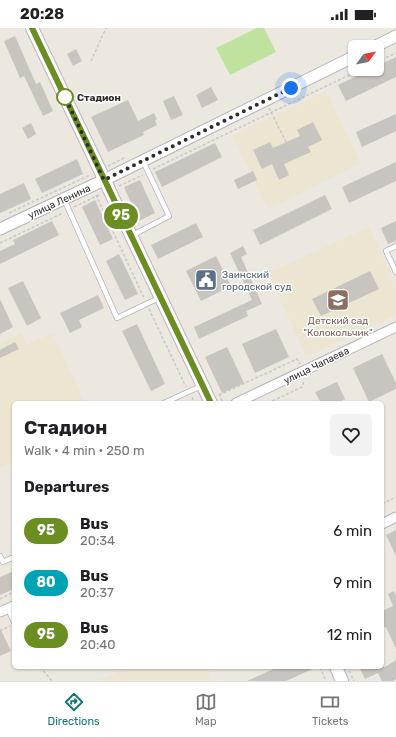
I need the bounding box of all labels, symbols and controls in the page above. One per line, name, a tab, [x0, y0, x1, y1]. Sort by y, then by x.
text: 20:28	[20, 5, 64, 23]
north arrow	[348, 40, 384, 76]
map controls	[348, 40, 384, 76]
your location	[281, 78, 301, 98]
marker: Стадион	[56, 88, 74, 106]
place label: Стадион	[77, 92, 121, 104]
street label: улица Ленина	[26, 182, 93, 222]
line badge: 95	[103, 203, 139, 229]
text: 95	[112, 207, 130, 224]
public building icon: Заинский городской суд	[193, 267, 219, 293]
place label: Заинский городской суд	[222, 269, 292, 293]
school or university icon: Детский сад "Колокольчик"	[325, 287, 351, 313]
place label: Детский сад "Колокольчик"	[303, 315, 373, 339]
street label: улица Чапаева	[282, 345, 351, 387]
button: heart	[330, 414, 372, 456]
text: Стадион	[24, 416, 107, 439]
text: Walk · 4 min · 250 m	[24, 443, 145, 458]
text: Departures	[24, 478, 109, 496]
text: Bus	[80, 515, 108, 533]
text: 95	[37, 522, 55, 539]
text: 6 min	[333, 522, 372, 540]
text: 20:34	[80, 533, 115, 548]
text: Bus	[80, 567, 108, 585]
text: 80	[37, 574, 56, 591]
text: 9 min	[333, 574, 372, 592]
text: 20:37	[80, 585, 114, 600]
text: Bus	[80, 619, 108, 637]
text: 95	[37, 626, 55, 643]
text: 12 min	[327, 626, 372, 644]
text: 20:40	[80, 637, 116, 652]
tab: Directions	[48, 691, 100, 728]
tab: Map	[195, 691, 217, 728]
tab: Tickets	[312, 691, 348, 728]

